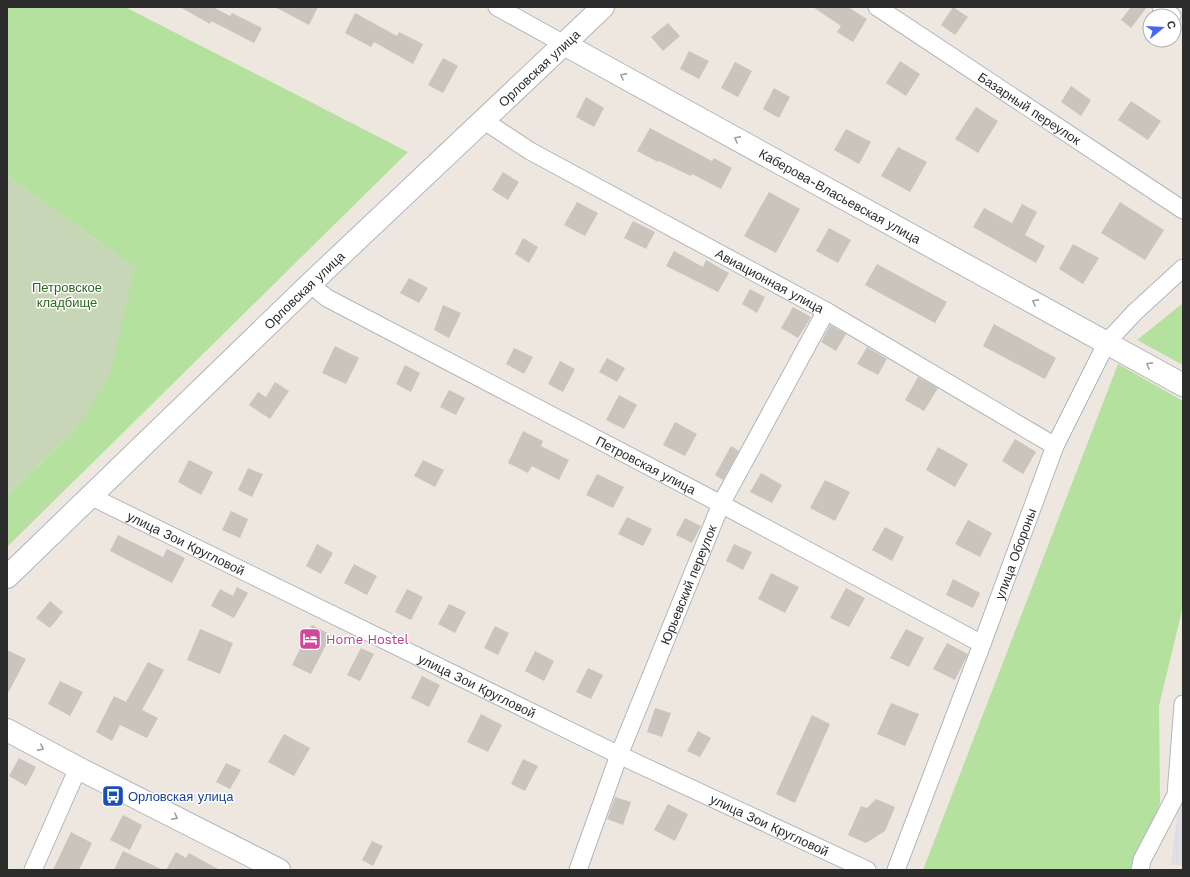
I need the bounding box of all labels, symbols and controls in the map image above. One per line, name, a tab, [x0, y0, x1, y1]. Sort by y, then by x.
north arrow	[1142, 8, 1182, 48]
text: С	[1164, 19, 1178, 31]
street label: Орловская улица	[496, 26, 584, 110]
street label: Базарный переулок	[975, 69, 1084, 148]
one-way arrow	[620, 74, 627, 81]
one-way arrow	[734, 136, 741, 143]
street label: Каберова-Власьевская улица	[756, 146, 924, 247]
street label: Авиационная улица	[713, 246, 827, 317]
street label: Орловская улица	[261, 248, 348, 332]
park label: Петровское кладбище	[32, 280, 102, 310]
one-way arrow	[1032, 300, 1039, 307]
one-way arrow	[1146, 363, 1153, 370]
street label: Петровская улица	[593, 433, 699, 498]
street label: улица Обороны	[992, 506, 1039, 602]
street label: улица Зои Кругловой	[125, 508, 247, 579]
street label: Юрьевский переулок	[658, 522, 720, 647]
hotel icon: Home Hostel	[297, 626, 323, 652]
place label: Home Hostel	[326, 632, 409, 647]
street label: улица Зои Кругловой	[416, 651, 538, 721]
one-way arrow	[37, 744, 45, 751]
bus stop icon: Орловская улица	[100, 783, 126, 809]
place label: Орловская улица	[128, 789, 234, 804]
street label: улица Зои Кругловой	[708, 791, 831, 859]
one-way arrow	[171, 812, 178, 820]

